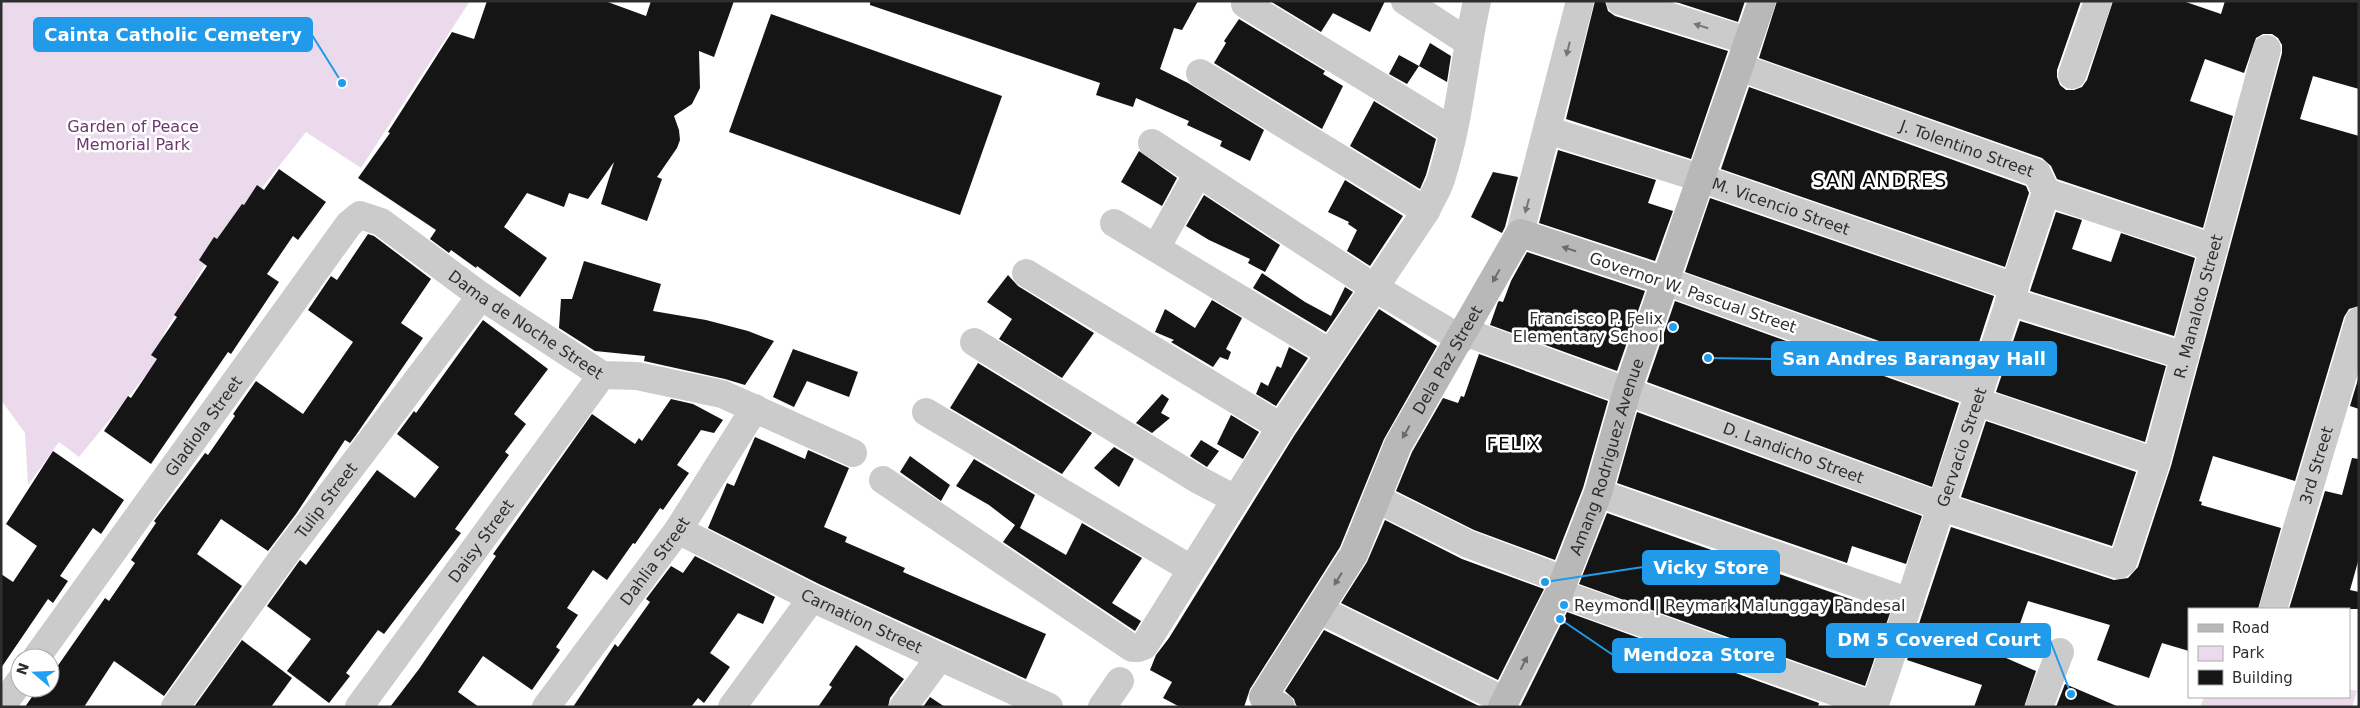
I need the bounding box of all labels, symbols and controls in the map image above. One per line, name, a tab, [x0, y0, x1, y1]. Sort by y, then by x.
callout: Cainta Catholic Cemetery	[34, 18, 312, 51]
one-way arrow	[1694, 22, 1709, 30]
text: Cainta Catholic Cemetery	[44, 24, 302, 45]
one-way arrow	[1564, 41, 1572, 56]
street label: J. Tolentino Street	[1896, 116, 2036, 181]
park label: Garden of Peace Memorial Park	[67, 117, 199, 154]
district label: SAN ANDRES	[1813, 169, 1947, 191]
street label: M. Vicencio Street	[1709, 174, 1852, 239]
one-way arrow	[1523, 198, 1531, 213]
street label: R. Manaloto Street	[2170, 232, 2227, 380]
one-way arrow	[1561, 245, 1576, 253]
street label: Governor W. Pascual Street	[1587, 248, 1799, 337]
street label: Dama de Noche Street	[445, 266, 607, 383]
one-way arrow	[1492, 269, 1500, 283]
street label: Dela Paz Street	[1409, 302, 1486, 418]
place label: Francisco P. Felix Elementary School	[1513, 309, 1663, 346]
marker: Francisco P. Felix Elementary School	[1667, 321, 1679, 333]
callout: San Andres Barangay Hall	[1772, 342, 2056, 375]
text: San Andres Barangay Hall	[1782, 348, 2046, 369]
street label: Amang Rodriguez Avenue	[1566, 356, 1648, 558]
street label: Gladiola Street	[161, 372, 246, 480]
street label: Gervacio Street	[1933, 385, 1990, 509]
street label: D. Landicho Street	[1720, 419, 1866, 488]
street label: 3rd Street	[2296, 424, 2337, 507]
one-way arrow	[1401, 425, 1410, 438]
district label: FELIX	[1487, 433, 1541, 454]
street label: Tulip Street	[291, 459, 361, 543]
street label: Daisy Street	[444, 496, 518, 586]
street label: Dahlia Street	[616, 514, 694, 609]
callout: Vicky Store	[1643, 551, 1779, 584]
text: Vicky Store	[1653, 557, 1769, 578]
one-way arrow	[1334, 573, 1343, 586]
street label: Carnation Street	[798, 585, 925, 657]
place label: Reymond | Reymark Malunggay Pandesal	[1574, 596, 1905, 615]
marker: Reymond | Reymark Malunggay Pandesal	[1558, 599, 1570, 611]
legend	[2188, 608, 2350, 698]
text: Road	[2232, 619, 2270, 637]
callout: DM 5 Covered Court	[1827, 624, 2050, 657]
text: DM 5 Covered Court	[1837, 629, 2041, 650]
callout: Mendoza Store	[1613, 639, 1785, 672]
text: Mendoza Store	[1623, 644, 1775, 665]
text: Park	[2232, 644, 2265, 662]
north arrow	[10, 648, 60, 698]
one-way arrow	[1520, 656, 1528, 670]
text: N	[13, 661, 32, 677]
text: Building	[2232, 669, 2293, 687]

